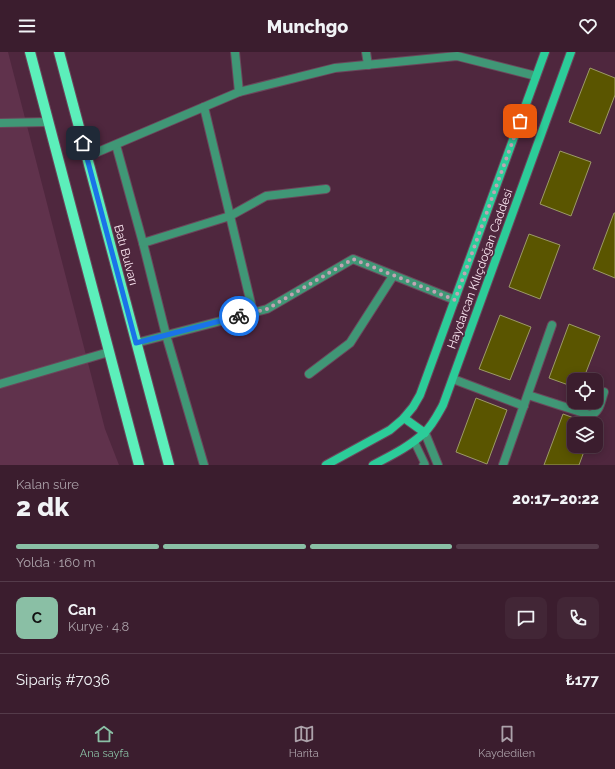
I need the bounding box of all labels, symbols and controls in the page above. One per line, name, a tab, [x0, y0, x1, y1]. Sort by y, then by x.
icon: menu	[16, 15, 38, 37]
icon: heart	[577, 15, 599, 37]
text: Munchgo	[267, 16, 348, 37]
pin	[503, 104, 537, 138]
icon: bag	[509, 110, 531, 132]
pin	[66, 126, 100, 160]
icon: home	[72, 132, 94, 154]
street label: Haydarcan Kılıçdoğan Caddesi	[444, 187, 516, 351]
street label: Batı Bulvarı	[111, 223, 141, 287]
courier	[219, 296, 259, 336]
icon: bike	[228, 305, 250, 327]
map controls	[567, 373, 603, 453]
button: locate	[567, 373, 603, 409]
button: layers	[567, 417, 603, 453]
text: Kalan süre	[16, 477, 79, 492]
text: 20:17–20:22	[512, 490, 599, 508]
text: 2 dk	[16, 492, 69, 522]
text: Yolda · 160 m	[16, 555, 95, 570]
button: chat	[505, 597, 547, 639]
button: phone	[557, 597, 599, 639]
text: Can	[68, 601, 96, 619]
text: C	[32, 609, 42, 627]
text: Kurye · 4.8	[68, 619, 129, 634]
text: Sipariş #7036	[16, 671, 110, 689]
text: ₺177	[566, 671, 599, 689]
tab: Ana sayfa	[80, 723, 129, 760]
tab: Harita	[289, 723, 319, 760]
tab: Kaydedilen	[478, 723, 535, 760]

